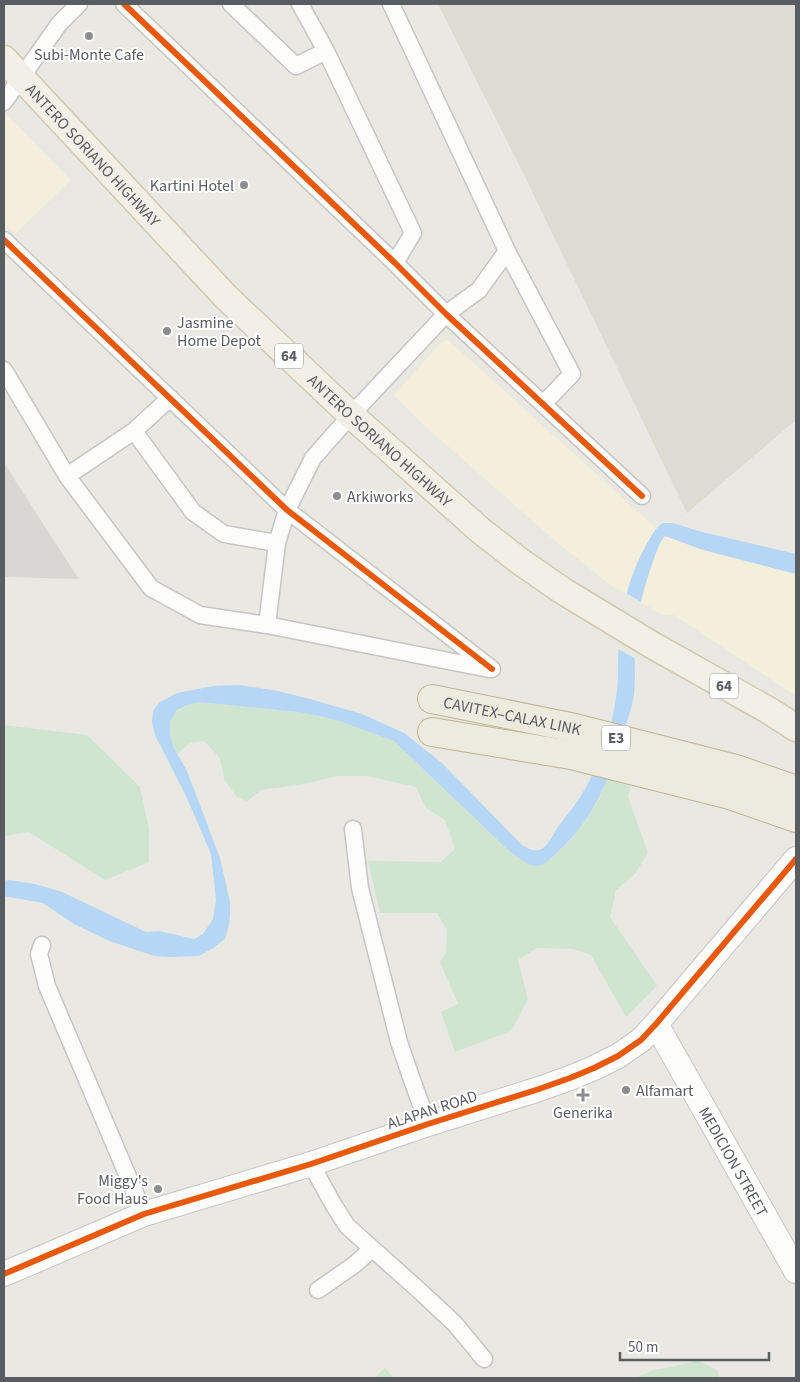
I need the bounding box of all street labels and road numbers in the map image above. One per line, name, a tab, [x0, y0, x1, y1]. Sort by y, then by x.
street label: ANTERO SORIANO HIGHWAY	[20, 79, 165, 232]
road number: 64	[275, 344, 303, 368]
street label: ANTERO SORIANO HIGHWAY	[302, 370, 457, 513]
road number: 64	[710, 674, 738, 698]
street label: CAVITEX–CALAX LINK	[441, 692, 584, 741]
road number: E3	[602, 726, 630, 750]
street label: ALAPAN ROAD	[384, 1085, 480, 1135]
street label: MEDICION STREET	[693, 1103, 773, 1221]

